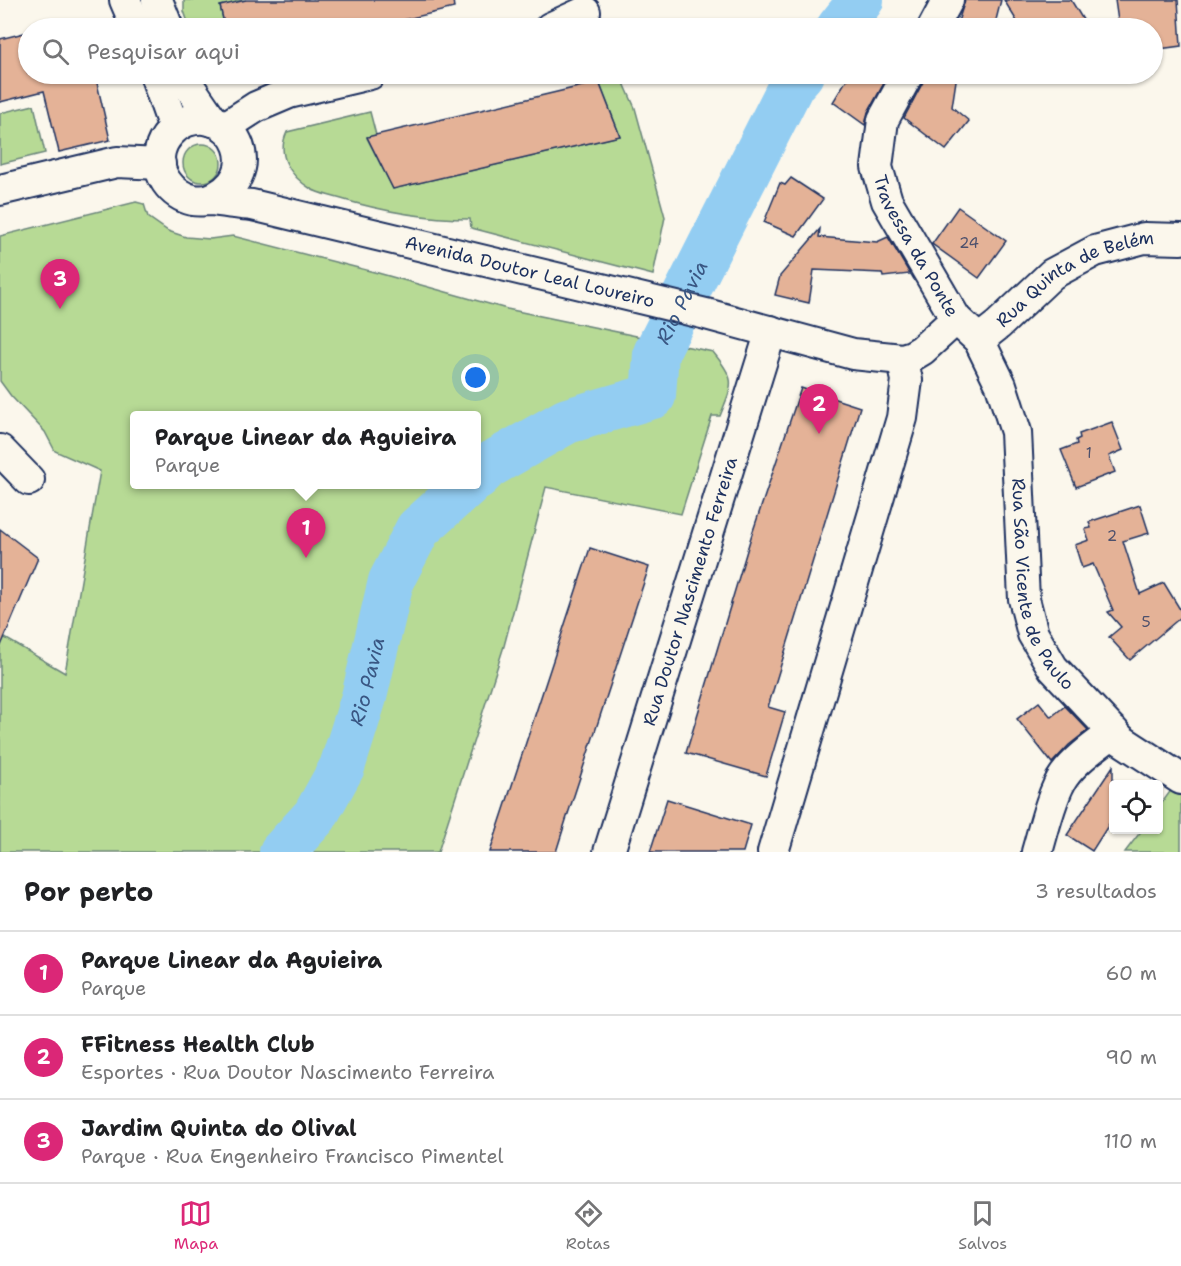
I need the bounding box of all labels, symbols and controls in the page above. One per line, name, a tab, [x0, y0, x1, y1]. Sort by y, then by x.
search box	[18, 18, 1163, 84]
icon: search	[39, 35, 72, 68]
text: Pesquisar aqui	[87, 37, 240, 66]
street label: Travessa da Ponte	[868, 172, 964, 321]
street label: Rua Quinta de Belém	[991, 226, 1155, 333]
street label: Avenida Doutor Leal Loureiro	[403, 230, 657, 313]
house number: 24	[959, 233, 979, 253]
water label: Rio Pavia	[650, 256, 714, 348]
pin: 3	[40, 260, 80, 309]
your location	[461, 363, 490, 392]
pin: 2	[800, 384, 838, 434]
popup	[130, 411, 481, 489]
text: Parque Linear da Aguieira	[155, 423, 456, 452]
house number: 1	[1086, 443, 1092, 463]
text: Parque	[155, 452, 220, 478]
street label: Rua Doutor Nascimento Ferreira	[637, 454, 743, 729]
street label: Rua São Vicente de Paulo	[1006, 478, 1080, 695]
pin: 1	[286, 508, 326, 558]
house number: 2	[1107, 526, 1117, 546]
house number: 5	[1141, 612, 1151, 632]
water label: Rio Pavia	[343, 635, 390, 729]
map controls	[1109, 780, 1163, 834]
button: locate	[1109, 780, 1163, 834]
text: Por perto	[24, 874, 153, 909]
text: 3 resultados	[1035, 878, 1157, 904]
text: Parque Linear da Aguieira	[81, 946, 382, 975]
text: 1	[39, 960, 48, 986]
text: 60 m	[1105, 960, 1157, 986]
text: Parque	[81, 975, 146, 1001]
text: FFitness Health Club	[81, 1030, 315, 1059]
text: 2	[37, 1044, 51, 1070]
text: 90 m	[1105, 1044, 1157, 1070]
text: Esportes · Rua Doutor Nascimento Ferreira	[81, 1059, 494, 1085]
text: Jardim Quinta do Olival	[81, 1114, 357, 1143]
text: 3	[37, 1128, 51, 1154]
text: 110 m	[1103, 1128, 1157, 1154]
text: Parque · Rua Engenheiro Francisco Pimentel	[81, 1143, 504, 1169]
tab: Mapa	[174, 1197, 218, 1254]
tab: Rotas	[566, 1197, 610, 1254]
tab: Salvos	[958, 1197, 1007, 1254]

